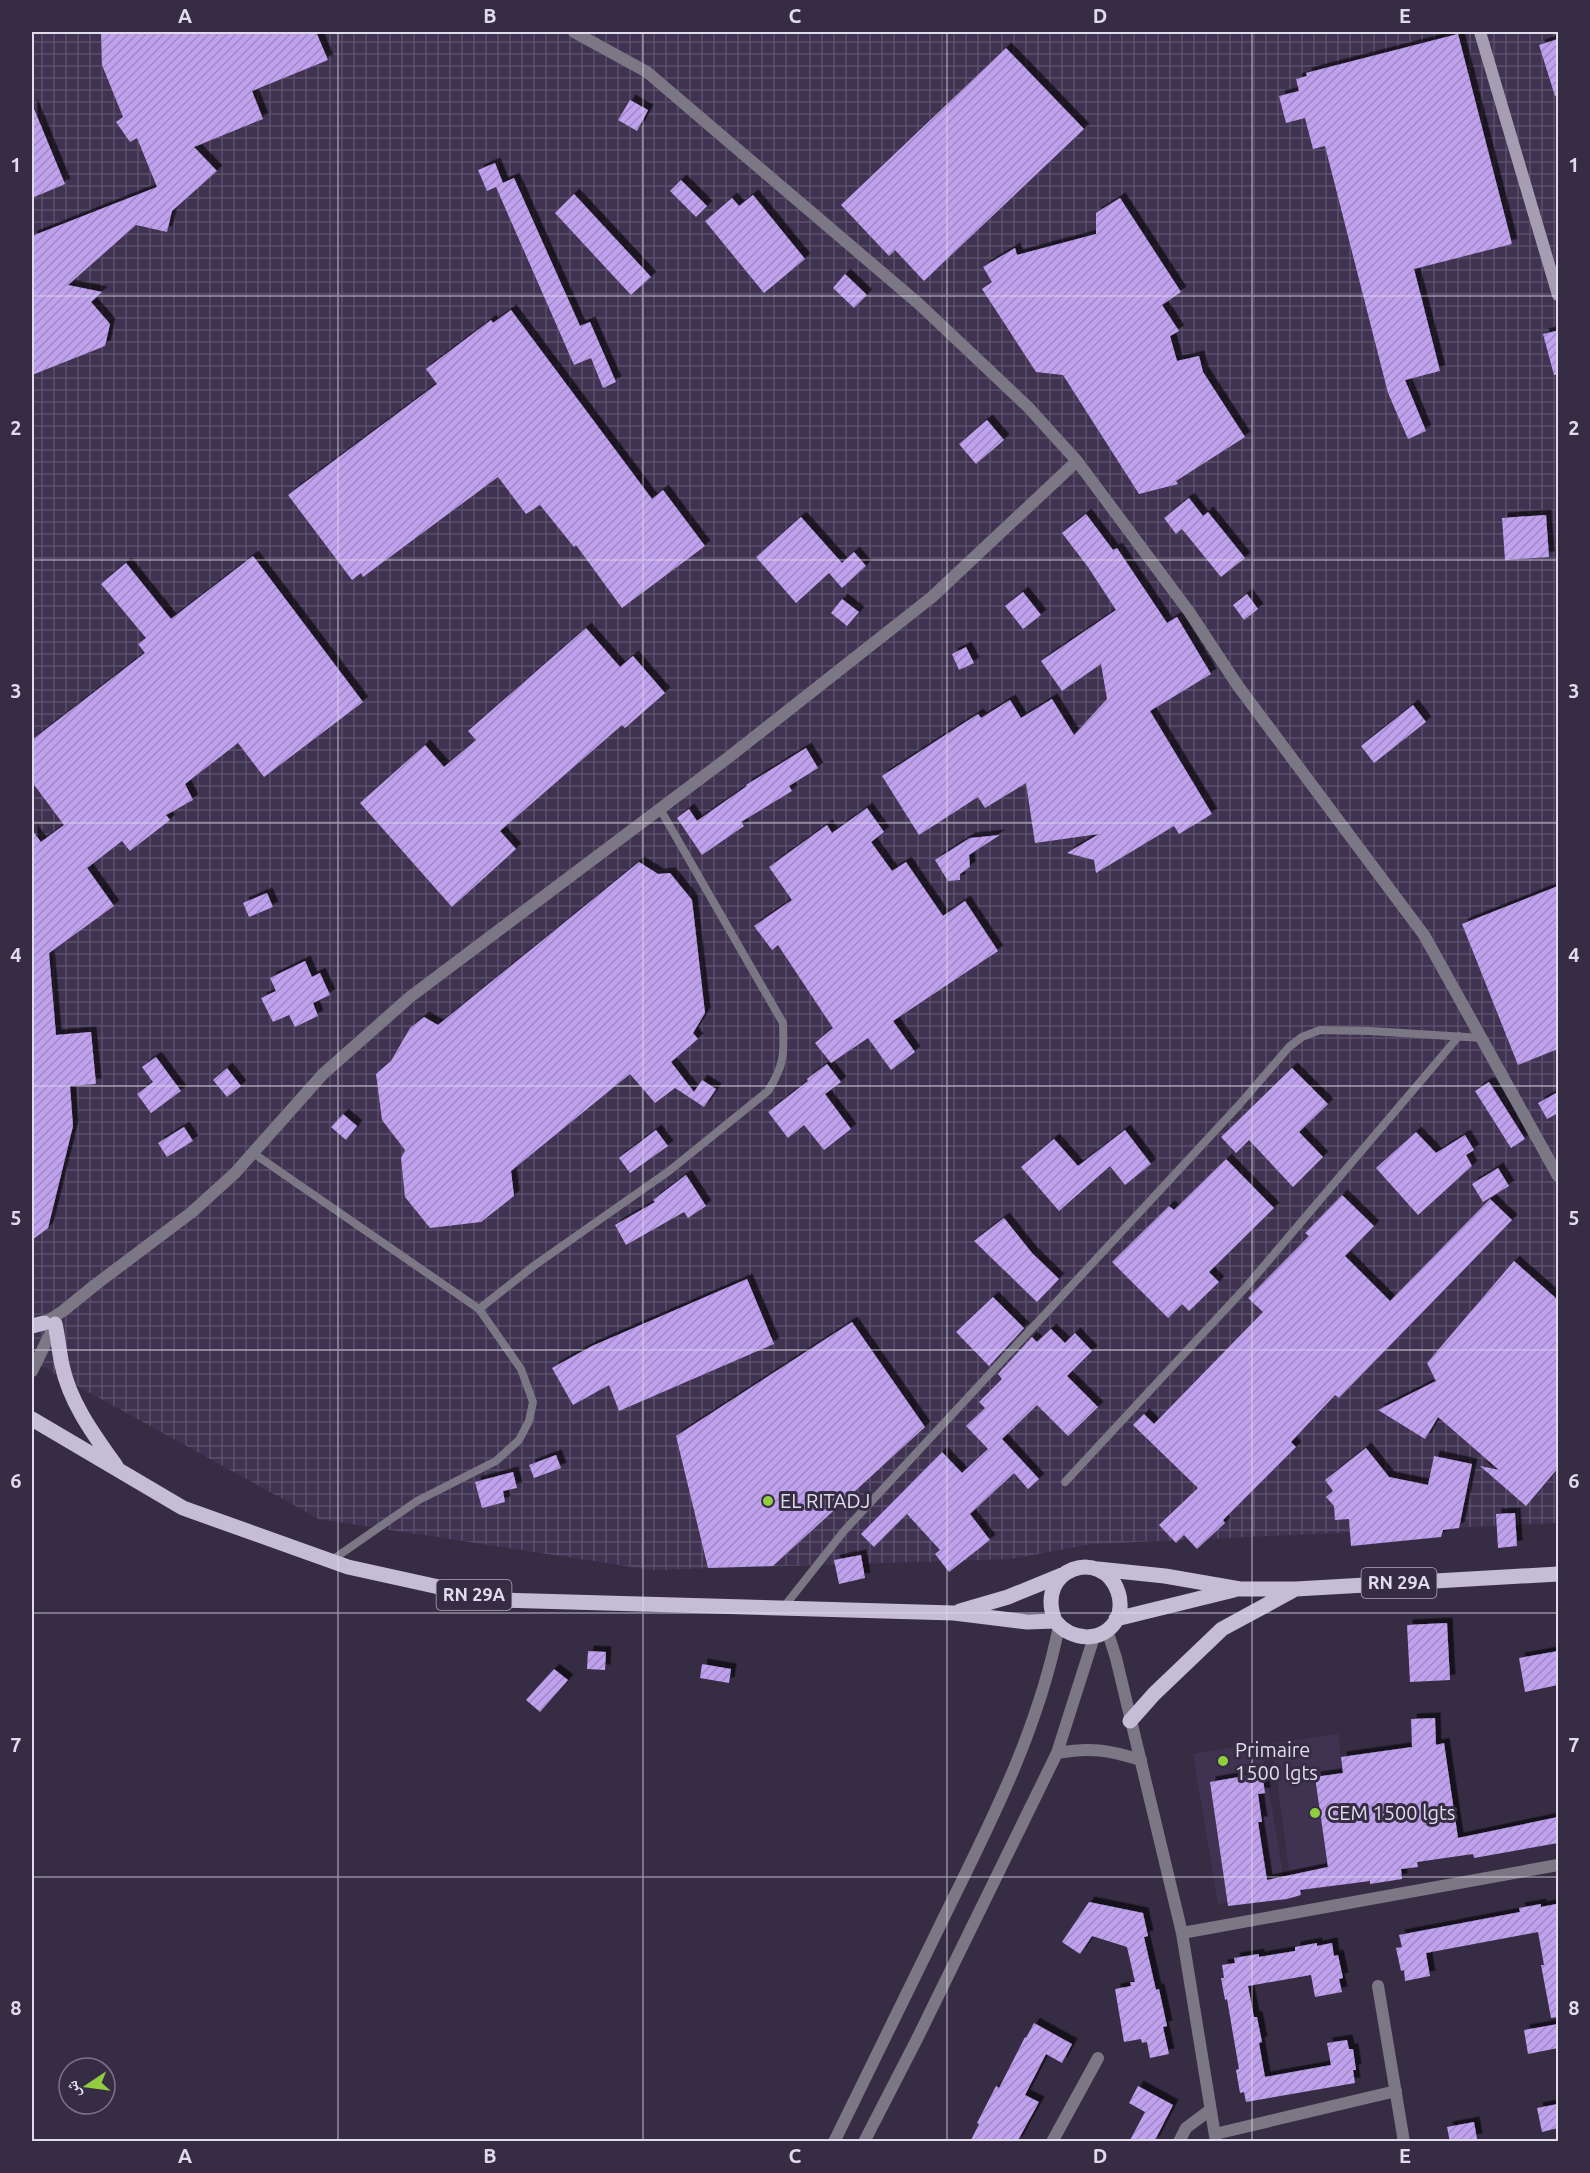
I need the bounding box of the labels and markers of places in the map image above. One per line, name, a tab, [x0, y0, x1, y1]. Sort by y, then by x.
place label: EL RITADJ	[780, 1489, 870, 1512]
marker: EL RITADJ	[761, 1494, 775, 1508]
place label: Primaire 1500 lgts	[1235, 1738, 1318, 1784]
marker: Primaire 1500 lgts	[1216, 1754, 1230, 1768]
place label: CEM 1500 lgts	[1327, 1801, 1455, 1824]
marker: CEM 1500 lgts	[1308, 1806, 1322, 1820]

